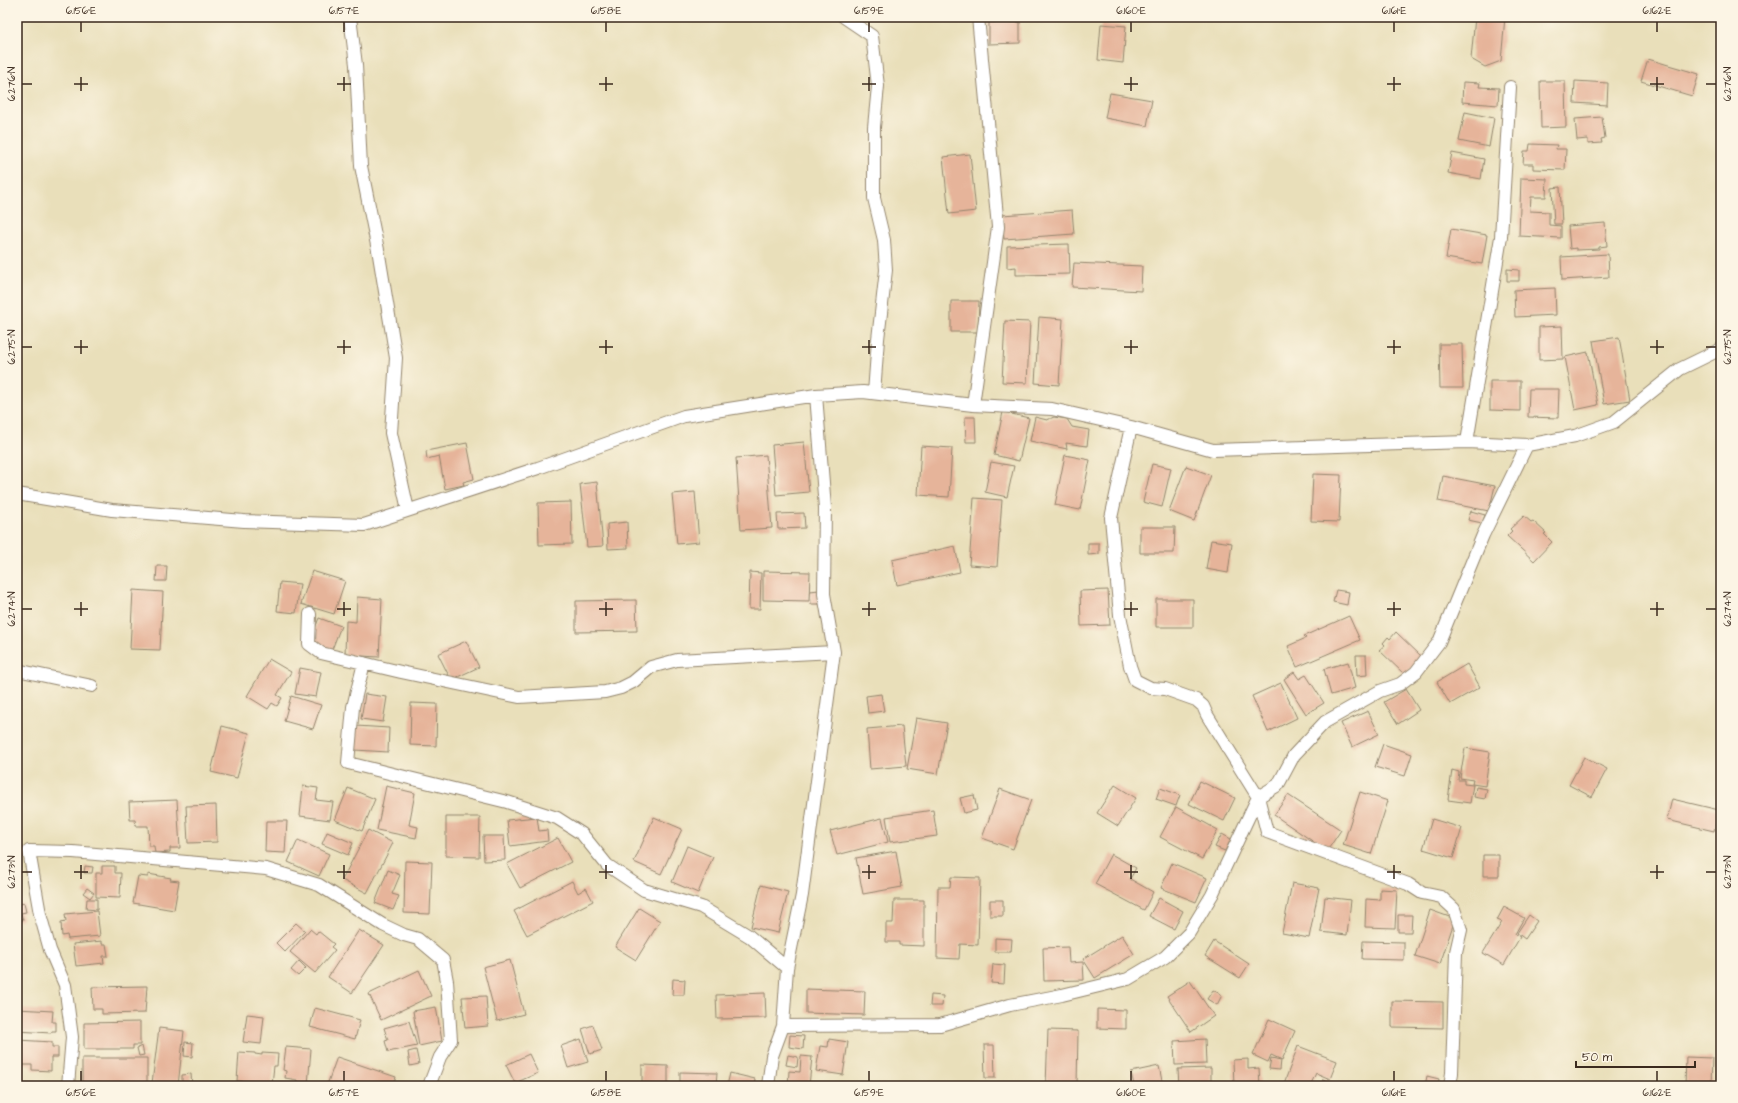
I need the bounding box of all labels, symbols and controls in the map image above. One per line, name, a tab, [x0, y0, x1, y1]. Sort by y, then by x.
text: 6.156°E	[66, 4, 96, 18]
text: 6.157°E	[329, 4, 359, 18]
text: 6.158°E	[591, 4, 621, 18]
text: 6.159°E	[854, 4, 884, 18]
text: 6.160°E	[1116, 4, 1146, 18]
text: 6.161°E	[1382, 4, 1406, 18]
text: 6.162°E	[1642, 4, 1672, 18]
text: 6.276°N	[5, 67, 19, 101]
text: 6.276°N	[1721, 67, 1735, 101]
text: 6.275°N	[5, 329, 19, 365]
text: 6.275°N	[1721, 329, 1735, 365]
text: 6.274°N	[5, 592, 19, 626]
text: 6.274°N	[1721, 592, 1735, 626]
text: 6.273°N	[5, 855, 19, 889]
text: 6.273°N	[1721, 855, 1735, 889]
scale bar	[1576, 1043, 1695, 1069]
text: 50 m	[1582, 1049, 1613, 1066]
text: 6.156°E	[66, 1086, 96, 1100]
text: 6.157°E	[329, 1086, 359, 1100]
text: 6.158°E	[591, 1086, 621, 1100]
text: 6.159°E	[854, 1086, 884, 1100]
text: 6.160°E	[1116, 1086, 1146, 1100]
text: 6.161°E	[1382, 1086, 1406, 1100]
text: 6.162°E	[1642, 1086, 1672, 1100]

